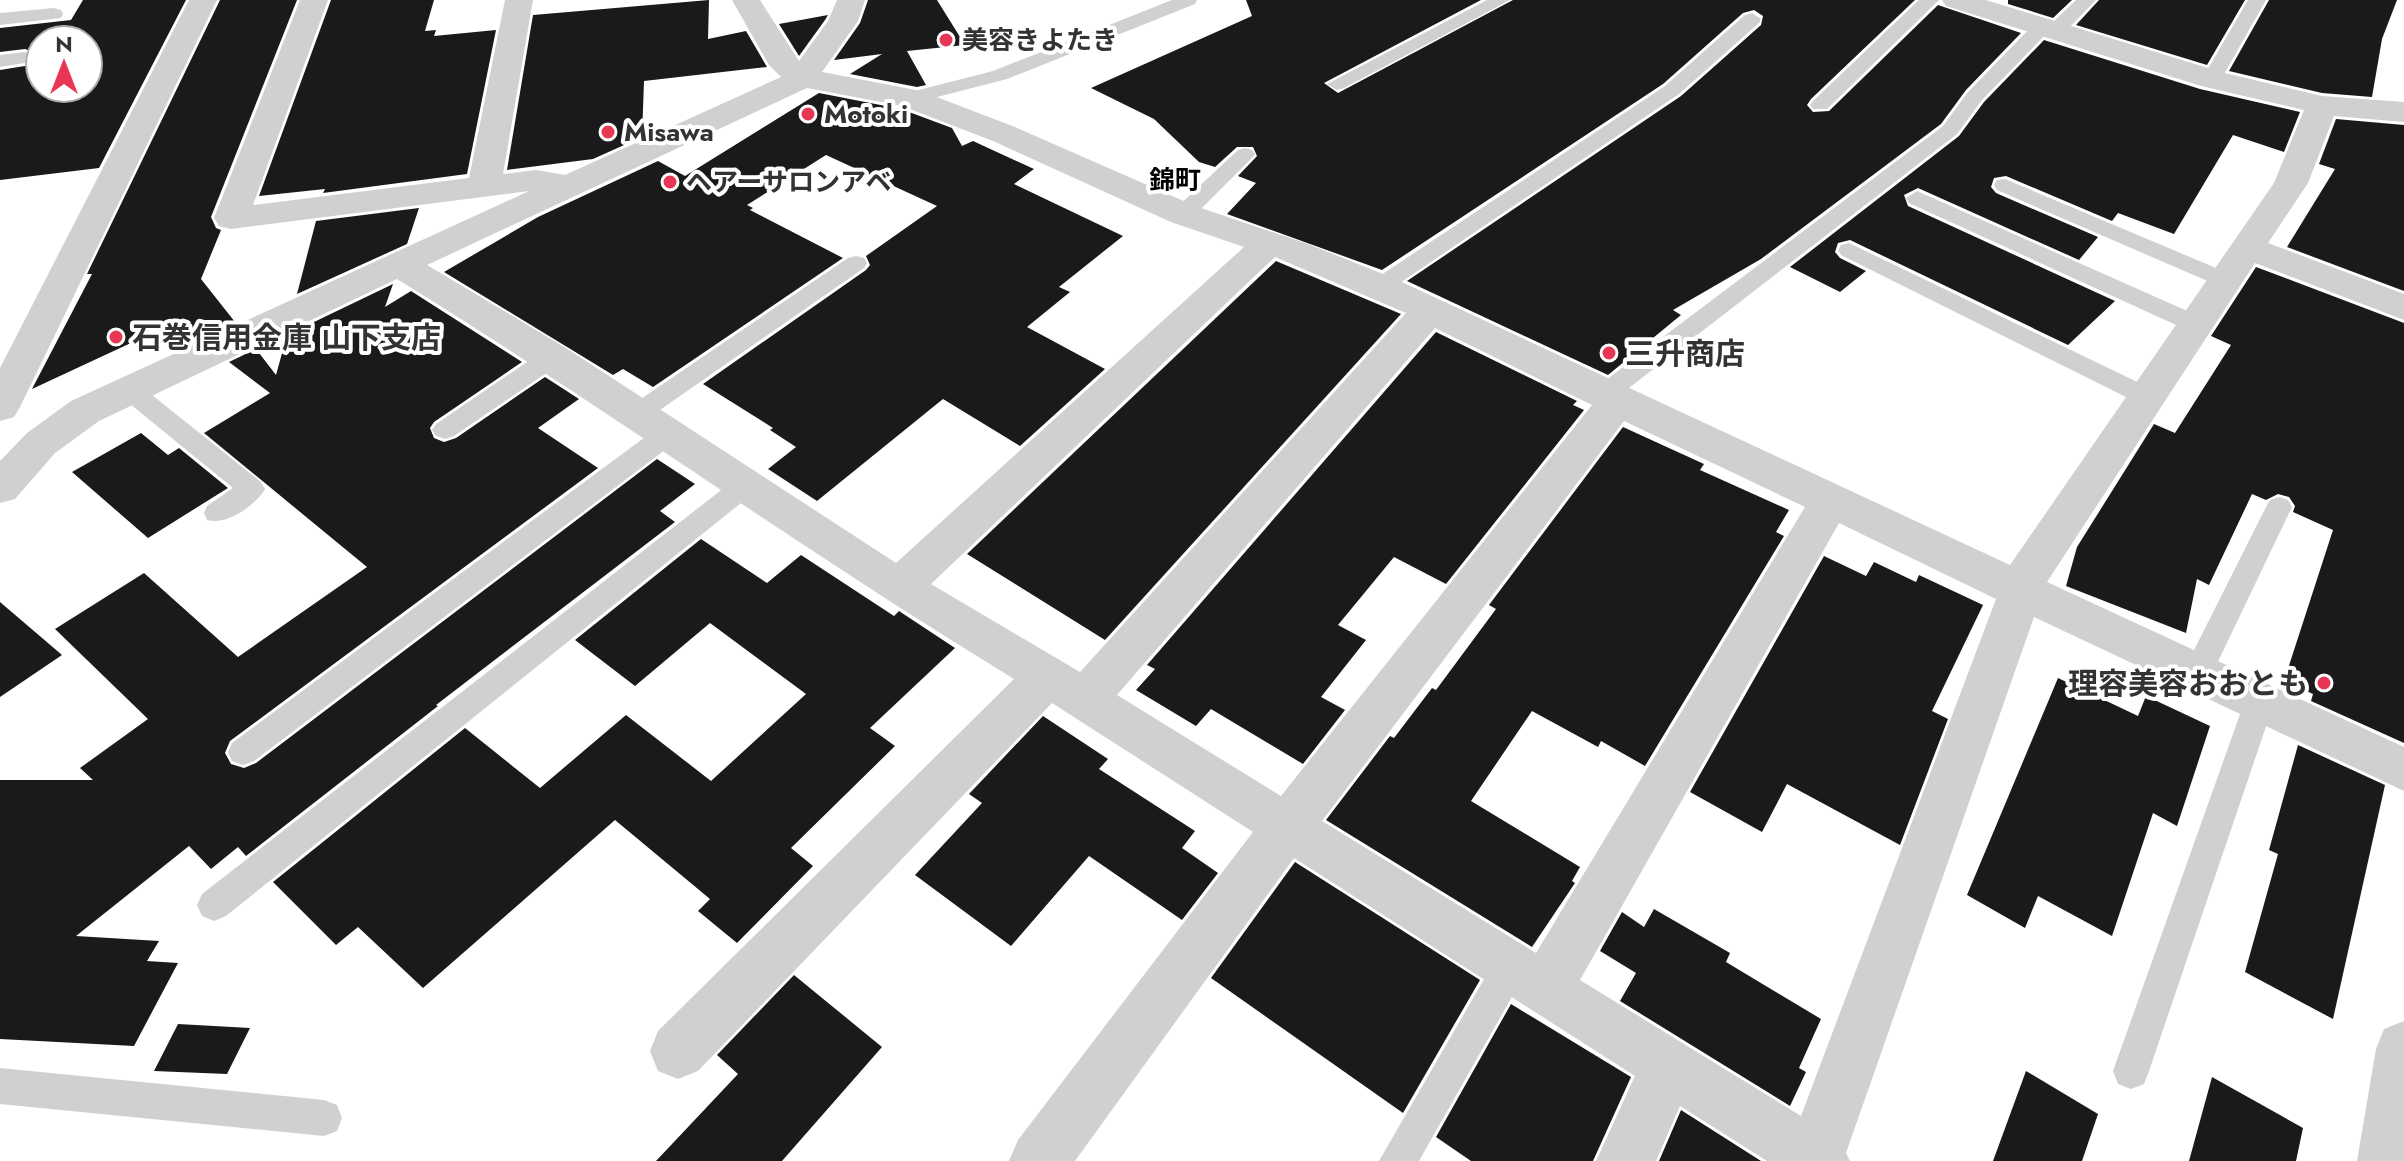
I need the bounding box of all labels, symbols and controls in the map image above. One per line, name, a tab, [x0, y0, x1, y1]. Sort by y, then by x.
place label: 美容きよたき	[962, 21, 1118, 59]
north arrow	[24, 24, 104, 104]
text: N	[55, 28, 73, 60]
marker: 美容きよたき	[937, 31, 955, 49]
place label: Motoki	[824, 95, 908, 133]
marker: Motoki	[799, 105, 817, 123]
place label: Misawa	[624, 113, 714, 151]
marker: Misawa	[599, 123, 617, 141]
district label: 錦町	[1149, 161, 1201, 199]
place label: ヘアーサロンアベ	[686, 163, 891, 201]
marker: ヘアーサロンアベ	[661, 173, 679, 191]
place label: 石巻信用金庫 山下支店	[132, 316, 441, 359]
marker: 石巻信用金庫 山下支店	[107, 328, 125, 346]
place label: 三升商店	[1625, 332, 1745, 375]
marker: 三升商店	[1600, 344, 1618, 362]
place label: 理容美容おおとも	[2068, 662, 2308, 705]
marker: 理容美容おおとも	[2315, 674, 2333, 692]

